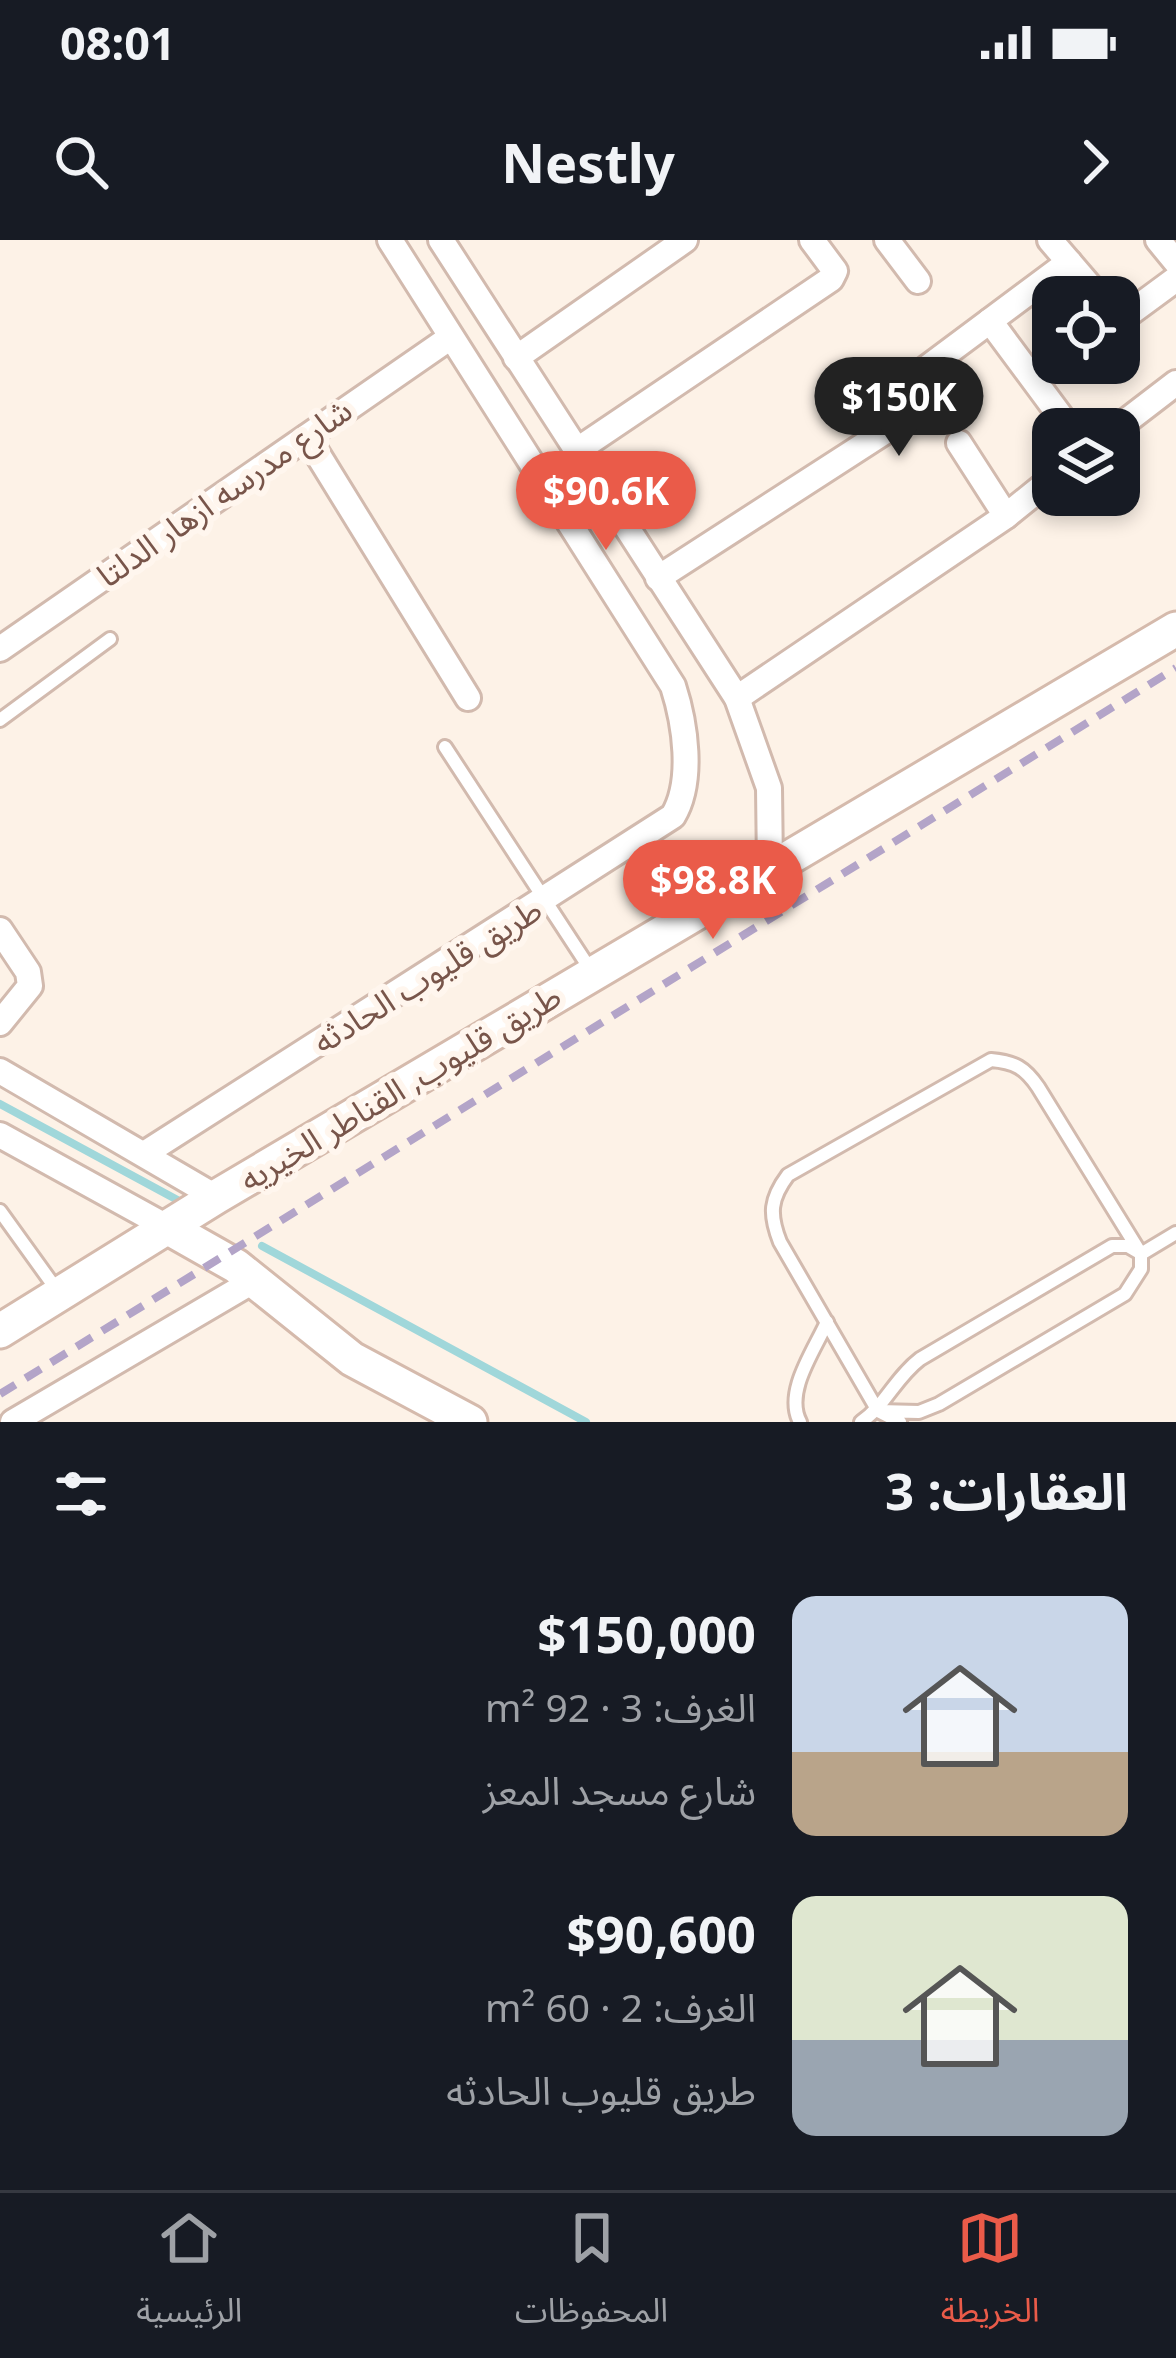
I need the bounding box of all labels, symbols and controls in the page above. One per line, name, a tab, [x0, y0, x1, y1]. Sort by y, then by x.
text: 08:01	[60, 12, 176, 73]
text: Nestly	[501, 125, 675, 199]
icon: search	[48, 129, 114, 195]
icon: forward	[1062, 129, 1128, 195]
map controls	[1032, 276, 1140, 516]
button: locate	[1032, 276, 1140, 384]
pin: $150K	[815, 357, 983, 459]
text: $150K	[841, 369, 957, 422]
street label: شارع مدرسه ازهار الدلتا	[87, 387, 362, 599]
button: layers	[1032, 408, 1140, 516]
pin: $90.6K	[508, 451, 704, 553]
text: $90.6K	[543, 463, 669, 516]
pin: $98.8K	[615, 840, 811, 942]
text: $98.8K	[650, 852, 776, 905]
street label: طريق قليوب الحادثه	[304, 886, 550, 1064]
street label: طريق قليوب, القناطر الخيريه	[231, 973, 569, 1201]
text: العقارات: 3	[885, 1455, 1128, 1525]
icon: filters	[48, 1461, 114, 1527]
text: $150,000	[537, 1598, 756, 1668]
icon: home	[888, 1644, 1032, 1788]
text: الغرف: 3 · 92 m²	[485, 1680, 756, 1733]
text: شارع مسجد المعز	[483, 1763, 756, 1816]
text: $90,600	[566, 1898, 756, 1968]
icon: home	[888, 1944, 1032, 2088]
text: الغرف: 2 · 60 m²	[485, 1980, 756, 2033]
text: طريق قليوب الحادثه	[446, 2063, 756, 2116]
tab: الرئيسية	[136, 2205, 242, 2346]
tab: المحفوظات	[515, 2205, 668, 2346]
tab: الخريطة	[941, 2205, 1040, 2346]

